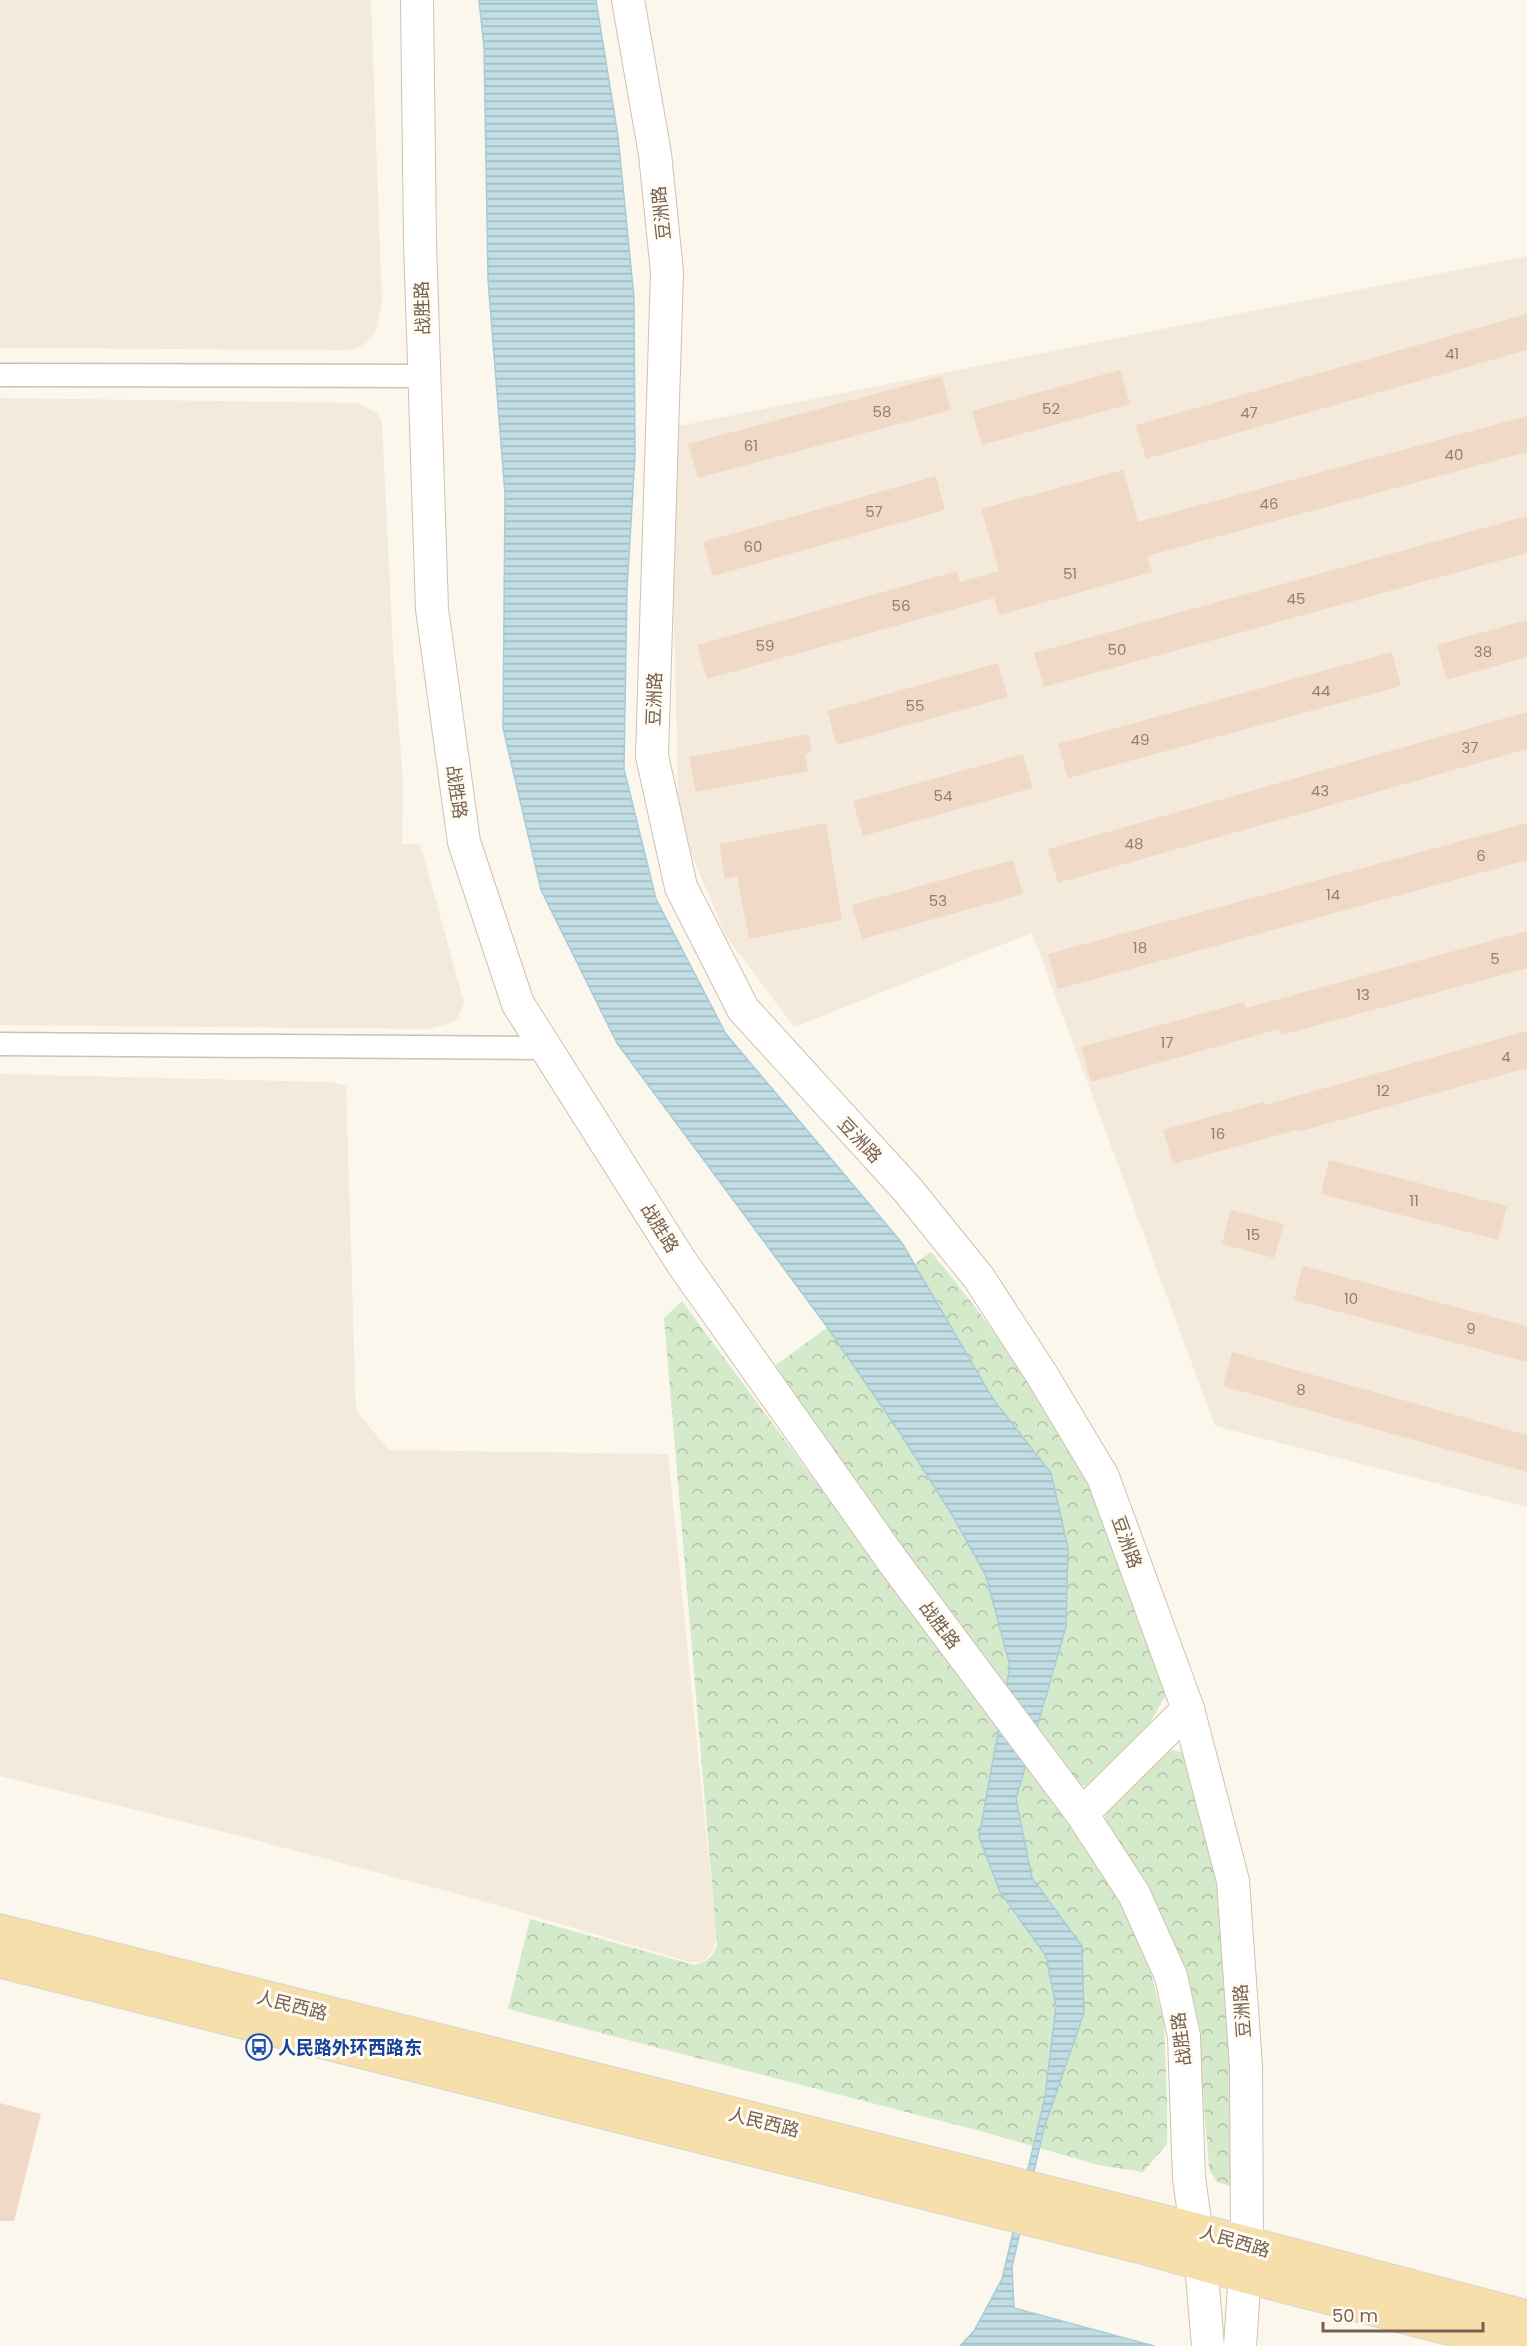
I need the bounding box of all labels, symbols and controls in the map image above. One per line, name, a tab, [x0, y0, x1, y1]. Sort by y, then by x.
street label: 豆洲路	[646, 185, 676, 241]
street label: 战胜路	[409, 281, 435, 335]
house number: 41	[1445, 343, 1459, 364]
house number: 52	[1042, 398, 1060, 419]
house number: 58	[873, 401, 891, 422]
house number: 47	[1240, 402, 1258, 423]
house number: 61	[744, 435, 758, 456]
house number: 40	[1445, 444, 1463, 465]
house number: 46	[1260, 493, 1278, 514]
house number: 57	[865, 501, 883, 522]
house number: 60	[744, 536, 762, 557]
house number: 51	[1063, 563, 1077, 584]
house number: 45	[1287, 588, 1305, 609]
house number: 56	[892, 595, 910, 616]
house number: 59	[756, 635, 774, 656]
house number: 50	[1108, 639, 1126, 660]
house number: 38	[1474, 641, 1492, 662]
street label: 豆洲路	[641, 672, 667, 726]
house number: 44	[1312, 680, 1330, 701]
house number: 55	[906, 695, 924, 716]
house number: 49	[1131, 729, 1149, 750]
house number: 37	[1461, 737, 1479, 758]
street label: 战胜路	[441, 764, 473, 820]
house number: 43	[1311, 780, 1329, 801]
house number: 54	[934, 785, 952, 806]
house number: 48	[1125, 833, 1143, 854]
house number: 6	[1476, 845, 1486, 866]
house number: 14	[1326, 884, 1340, 905]
house number: 53	[929, 890, 947, 911]
house number: 18	[1133, 937, 1147, 958]
house number: 5	[1490, 948, 1500, 969]
house number: 13	[1356, 984, 1370, 1005]
house number: 17	[1161, 1032, 1174, 1053]
house number: 4	[1501, 1046, 1511, 1067]
house number: 12	[1376, 1080, 1390, 1101]
street label: 豆洲路	[832, 1112, 888, 1168]
house number: 16	[1211, 1123, 1225, 1144]
house number: 11	[1409, 1190, 1419, 1211]
street label: 战胜路	[635, 1198, 685, 1258]
house number: 15	[1246, 1224, 1260, 1245]
house number: 10	[1344, 1288, 1358, 1309]
house number: 9	[1466, 1318, 1476, 1339]
house number: 8	[1296, 1379, 1306, 1400]
street label: 豆洲路	[1106, 1512, 1148, 1572]
street label: 战胜路	[914, 1596, 966, 1654]
street label: 豆洲路	[1228, 1983, 1256, 2039]
street label: 人民西路	[254, 1984, 330, 2026]
street label: 战胜路	[1165, 2011, 1197, 2067]
bus stop icon: 人民路外环西路东	[244, 2032, 274, 2062]
place label: 人民路外环西路东	[278, 2035, 422, 2060]
street label: 人民西路	[726, 2101, 802, 2143]
street label: 人民西路	[1197, 2219, 1273, 2263]
scale bar	[1323, 2295, 1484, 2333]
text: 50 m	[1332, 2303, 1378, 2328]

